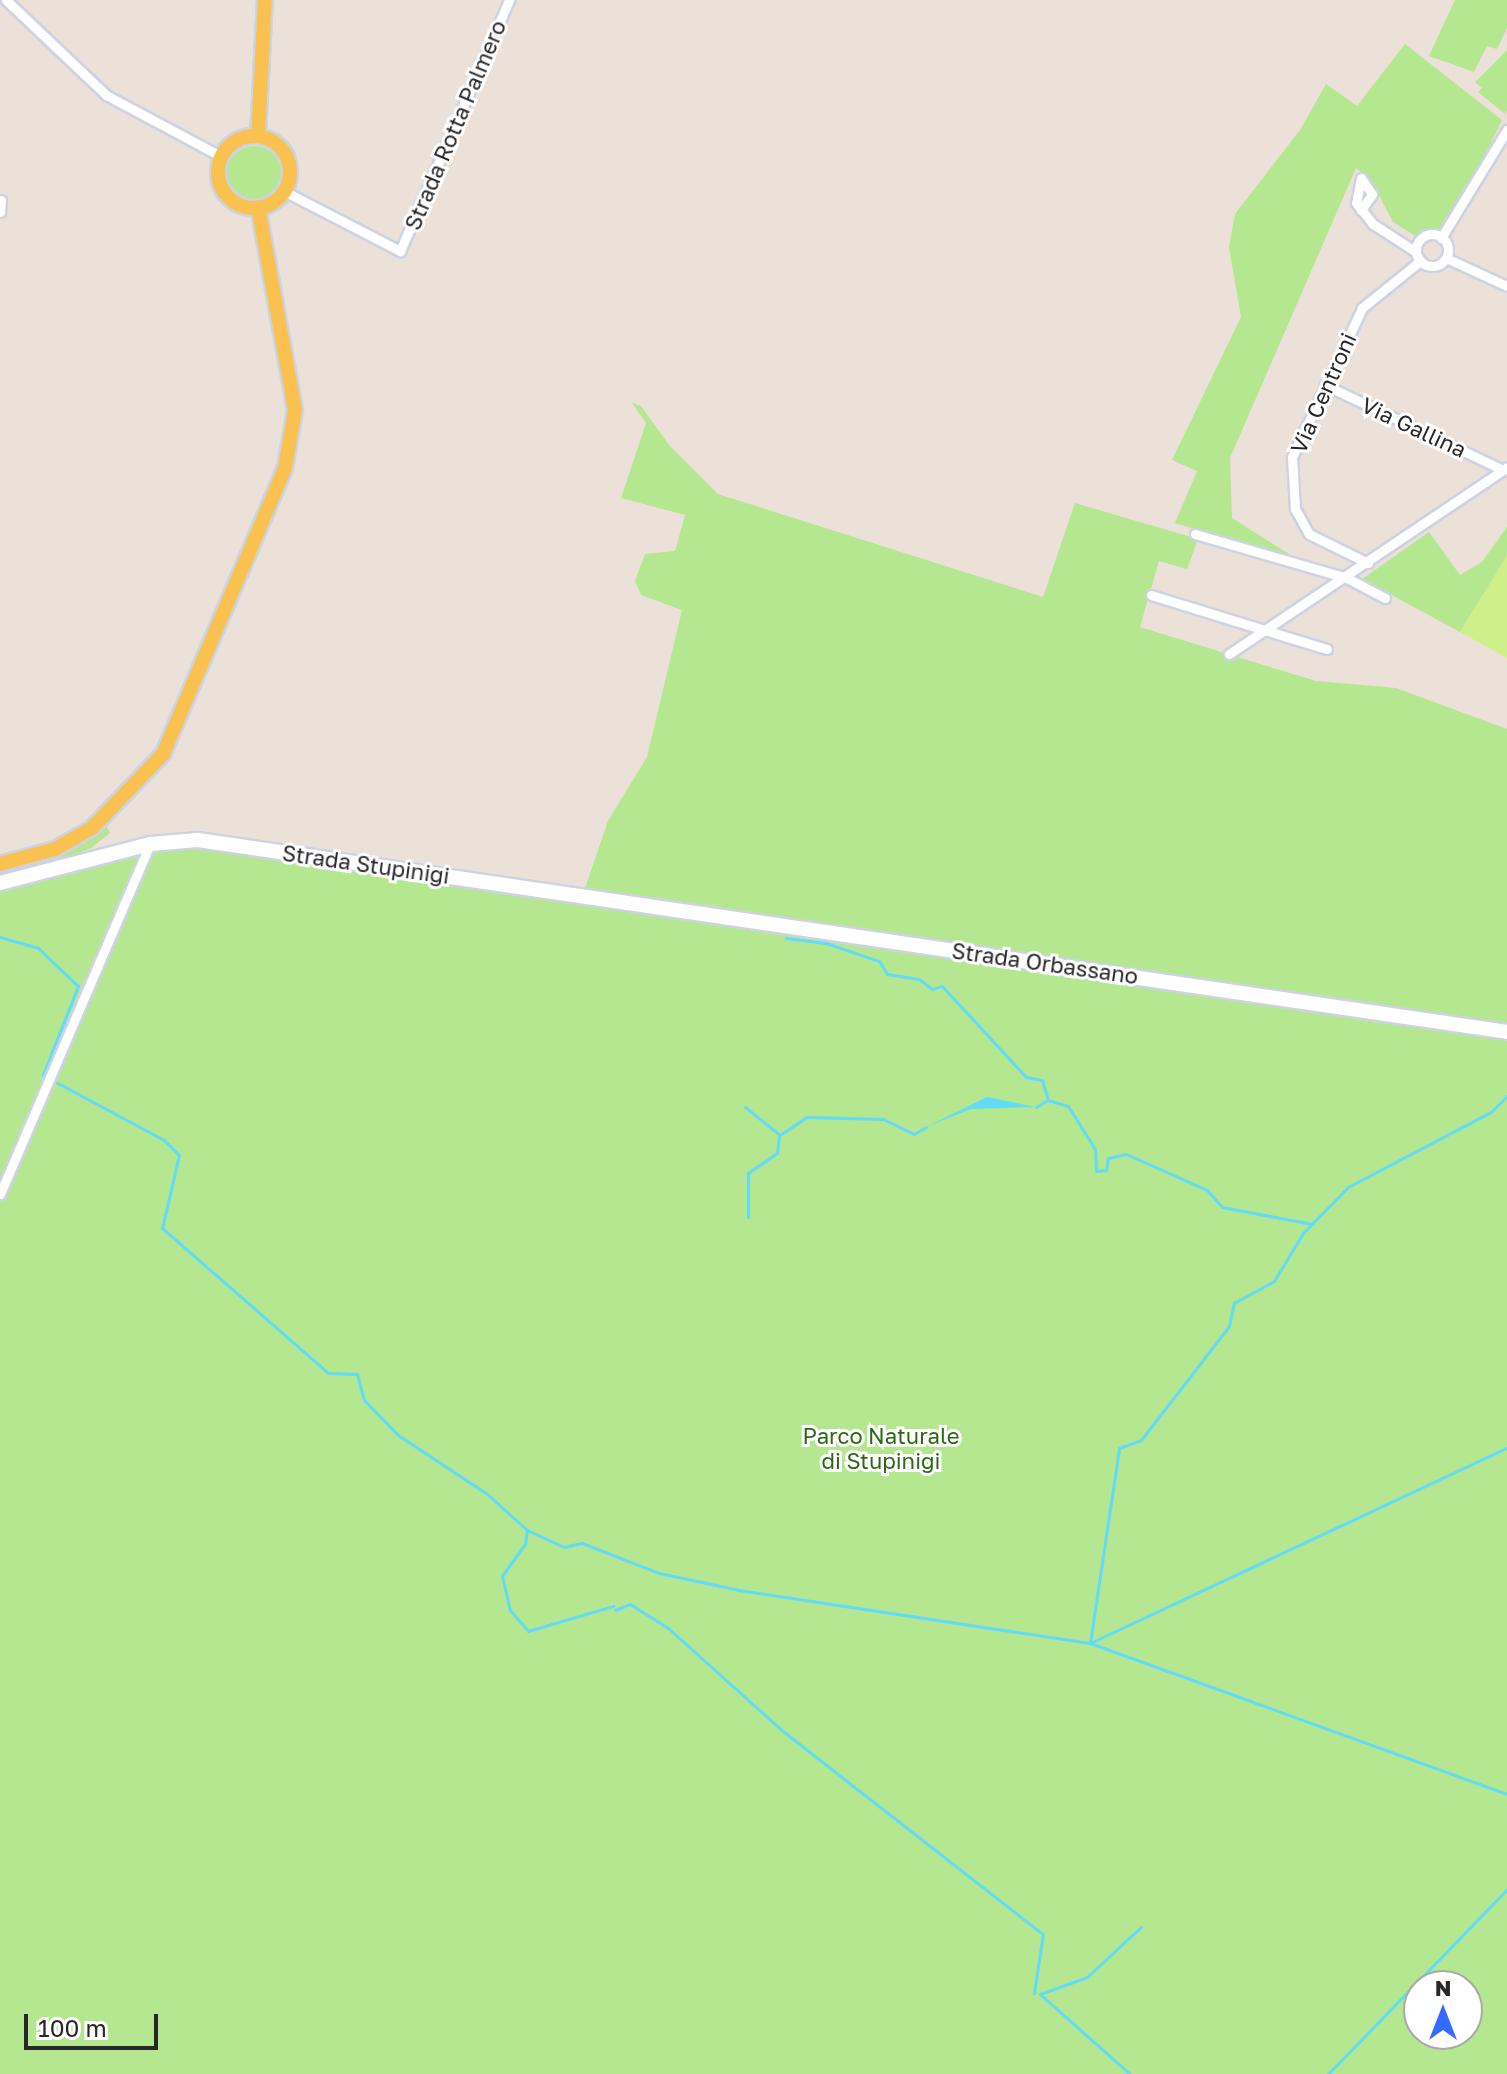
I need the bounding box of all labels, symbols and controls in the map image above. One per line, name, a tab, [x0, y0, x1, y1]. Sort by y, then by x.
street label: Strada Rotta Palmero	[399, 16, 511, 234]
street label: Via Centroni	[1285, 329, 1361, 457]
street label: Via Gallina	[1357, 391, 1471, 463]
street label: Strada Stupinigi	[281, 839, 451, 889]
street label: Strada Orbassano	[950, 937, 1140, 989]
park label: Parco Naturale di Stupinigi	[802, 1422, 960, 1474]
north arrow	[1403, 1970, 1483, 2050]
text: N	[1435, 1974, 1451, 2001]
scale bar	[28, 1998, 162, 2048]
text: 100 m	[38, 2013, 107, 2042]

